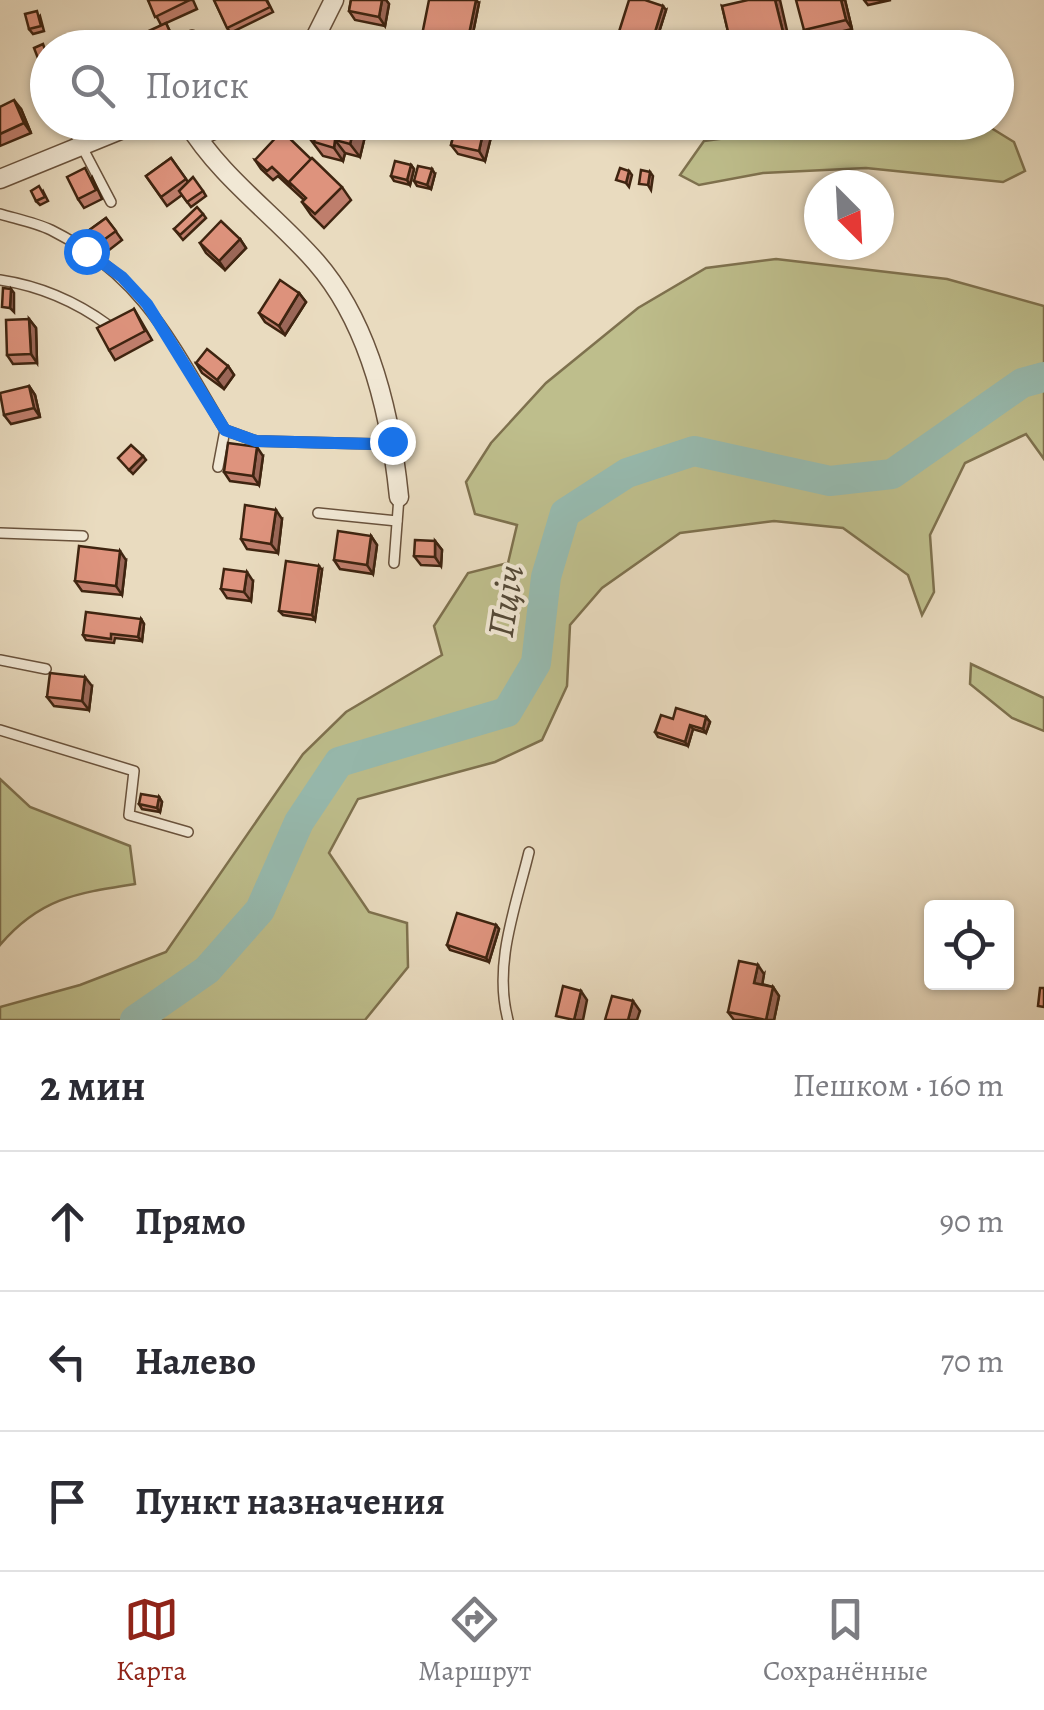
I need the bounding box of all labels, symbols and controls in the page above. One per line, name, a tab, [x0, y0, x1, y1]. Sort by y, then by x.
search box	[30, 30, 1014, 140]
icon: search	[65, 58, 120, 113]
text: Поиск	[145, 59, 249, 111]
north arrow	[804, 170, 894, 260]
route start	[64, 229, 110, 275]
route end	[370, 419, 416, 465]
water label: Пціч	[474, 561, 536, 641]
map controls	[924, 900, 1014, 990]
button: locate	[924, 900, 1014, 990]
text: 2 мин	[40, 1057, 146, 1114]
text: Пешком · 160 m	[793, 1063, 1004, 1107]
icon: ahead	[40, 1194, 95, 1249]
text: Прямо	[135, 1195, 246, 1247]
text: 90 m	[939, 1199, 1004, 1243]
icon: left	[40, 1334, 95, 1389]
text: Налево	[135, 1335, 256, 1387]
text: 70 m	[941, 1339, 1004, 1383]
icon: arrive	[40, 1474, 95, 1529]
text: Пункт назначения	[135, 1475, 445, 1527]
tab: Карта	[116, 1592, 186, 1690]
tab: Маршрут	[418, 1592, 531, 1690]
tab: Сохранённые	[763, 1592, 928, 1690]

